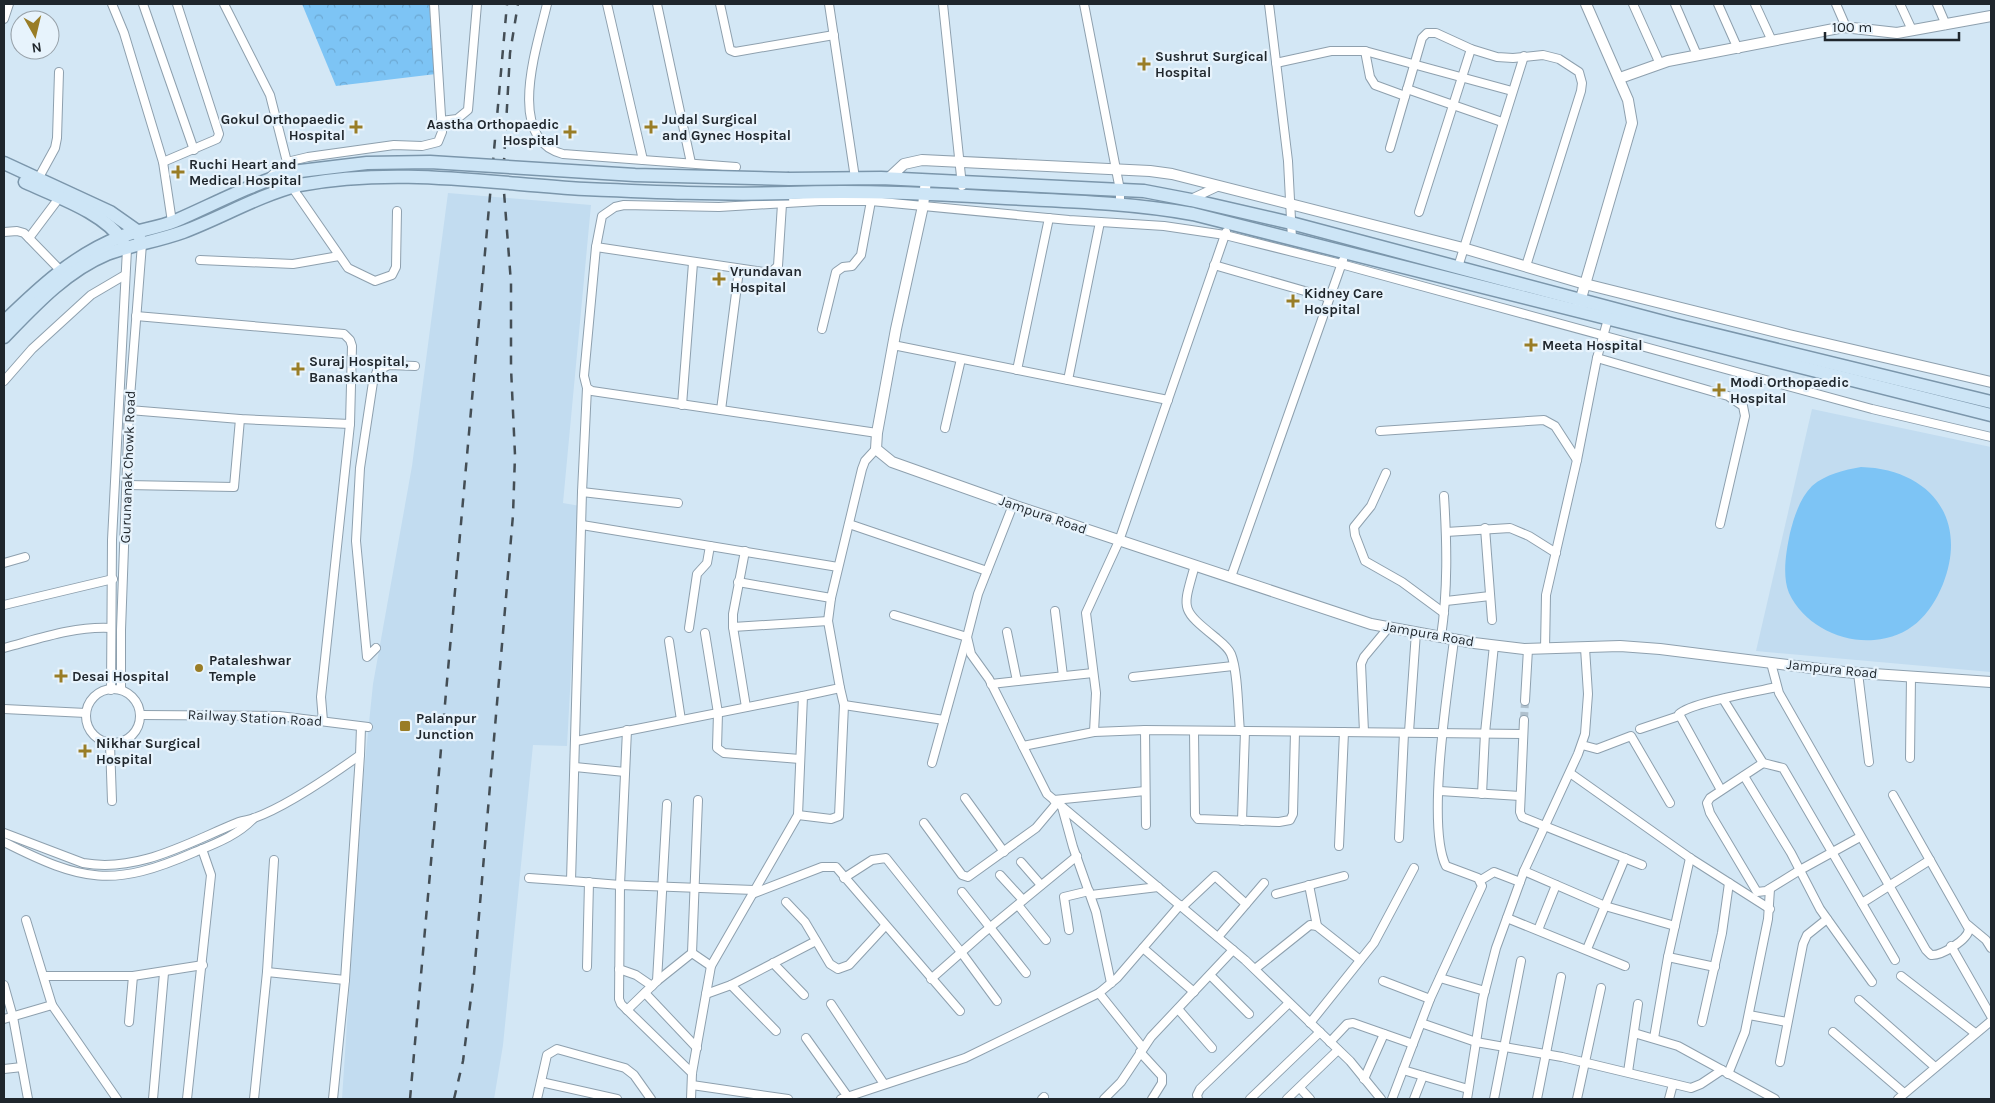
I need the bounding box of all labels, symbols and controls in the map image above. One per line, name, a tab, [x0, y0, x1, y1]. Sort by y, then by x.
north arrow	[10, 10, 60, 60]
scale bar	[1825, 10, 1959, 42]
text: 100 m	[1832, 18, 1872, 36]
text: N	[31, 38, 43, 56]
place label: Sushrut Surgical Hospital	[1155, 48, 1268, 81]
marker: Sushrut Surgical Hospital	[1137, 57, 1151, 71]
place label: Gokul Orthopaedic Hospital	[221, 111, 345, 144]
place label: Judal Surgical and Gynec Hospital	[662, 111, 791, 144]
place label: Aastha Orthopaedic Hospital	[427, 116, 559, 149]
marker: Gokul Orthopaedic Hospital	[349, 120, 363, 134]
marker: Judal Surgical and Gynec Hospital	[644, 120, 658, 134]
marker: Aastha Orthopaedic Hospital	[563, 125, 577, 139]
place label: Ruchi Heart and Medical Hospital	[189, 156, 302, 189]
marker: Ruchi Heart and Medical Hospital	[171, 165, 185, 179]
place label: Vrundavan Hospital	[730, 263, 802, 296]
marker: Vrundavan Hospital	[712, 272, 726, 286]
place label: Kidney Care Hospital	[1304, 285, 1383, 318]
marker: Kidney Care Hospital	[1286, 294, 1300, 308]
place label: Meeta Hospital	[1542, 337, 1643, 354]
marker: Meeta Hospital	[1524, 338, 1538, 352]
place label: Suraj Hospital, Banaskantha	[309, 353, 409, 386]
marker: Suraj Hospital, Banaskantha	[291, 362, 305, 376]
place label: Modi Orthopaedic Hospital	[1730, 374, 1849, 407]
marker: Modi Orthopaedic Hospital	[1712, 383, 1726, 397]
street label: Gurunanak Chowk Road	[117, 390, 139, 544]
street label: Jampura Road	[997, 492, 1089, 538]
street label: Jampura Road	[1382, 618, 1476, 650]
place label: Pataleshwar Temple	[209, 652, 292, 685]
street label: Jampura Road	[1786, 656, 1878, 682]
marker: Pataleshwar Temple	[193, 662, 205, 674]
place label: Desai Hospital	[72, 668, 169, 685]
marker: Desai Hospital	[54, 669, 68, 683]
street label: Railway Station Road	[187, 706, 323, 730]
place label: Palanpur Junction	[416, 710, 477, 743]
marker: Palanpur Junction	[398, 719, 412, 733]
place label: Nikhar Surgical Hospital	[96, 735, 201, 768]
marker: Nikhar Surgical Hospital	[78, 744, 92, 758]

